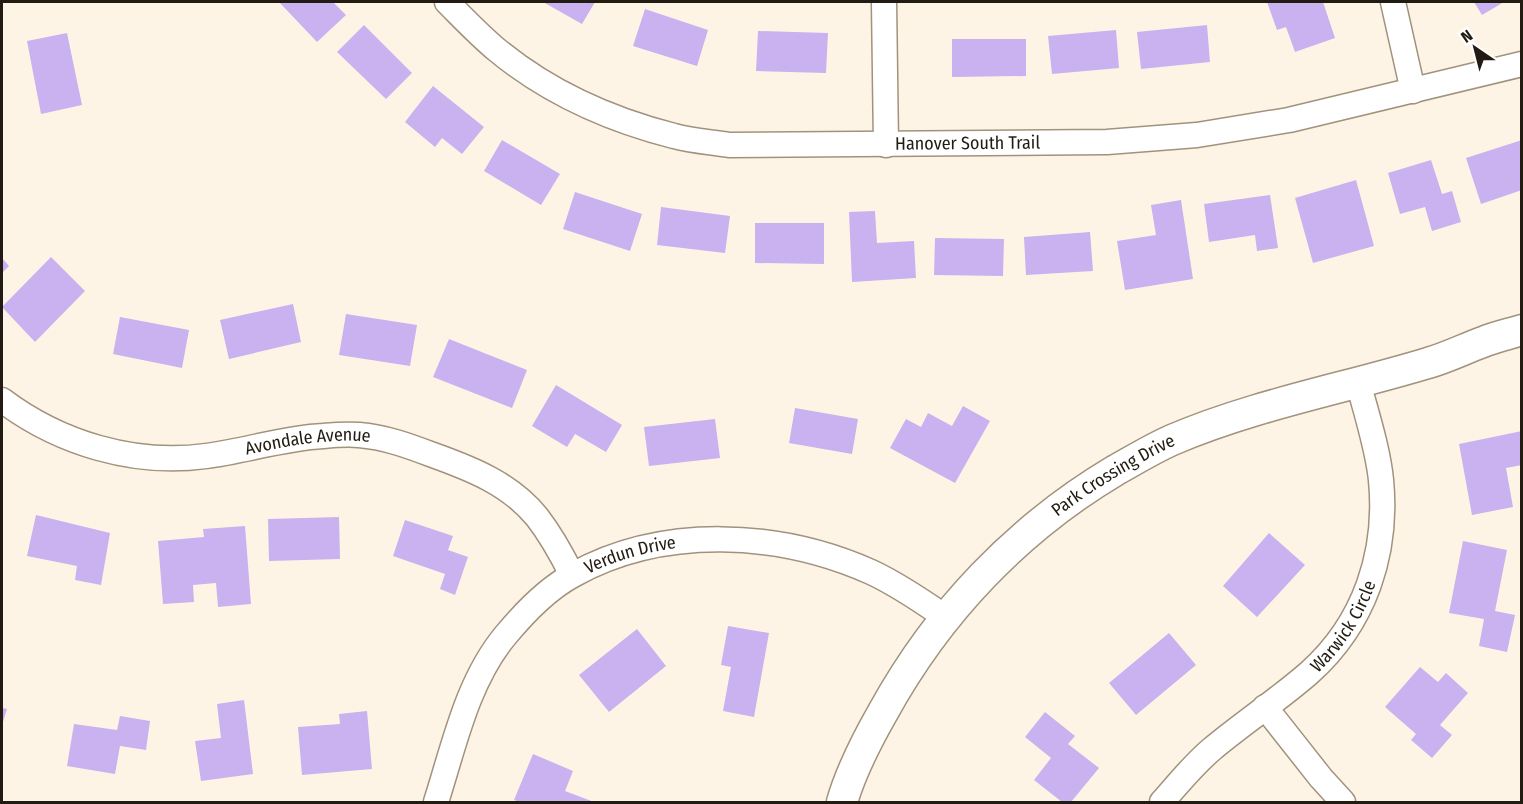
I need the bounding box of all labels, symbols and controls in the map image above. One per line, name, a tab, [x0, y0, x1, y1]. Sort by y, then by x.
north arrow	[1445, 18, 1505, 78]
text: N	[1457, 26, 1476, 47]
street label: Hanover South Trail	[895, 132, 1040, 155]
street label: Avondale Avenue	[243, 424, 372, 460]
street label: Park Crossing Drive	[1047, 429, 1178, 521]
street label: Verdun Drive	[581, 531, 677, 578]
street label: Warwick Circle	[1306, 577, 1380, 677]

